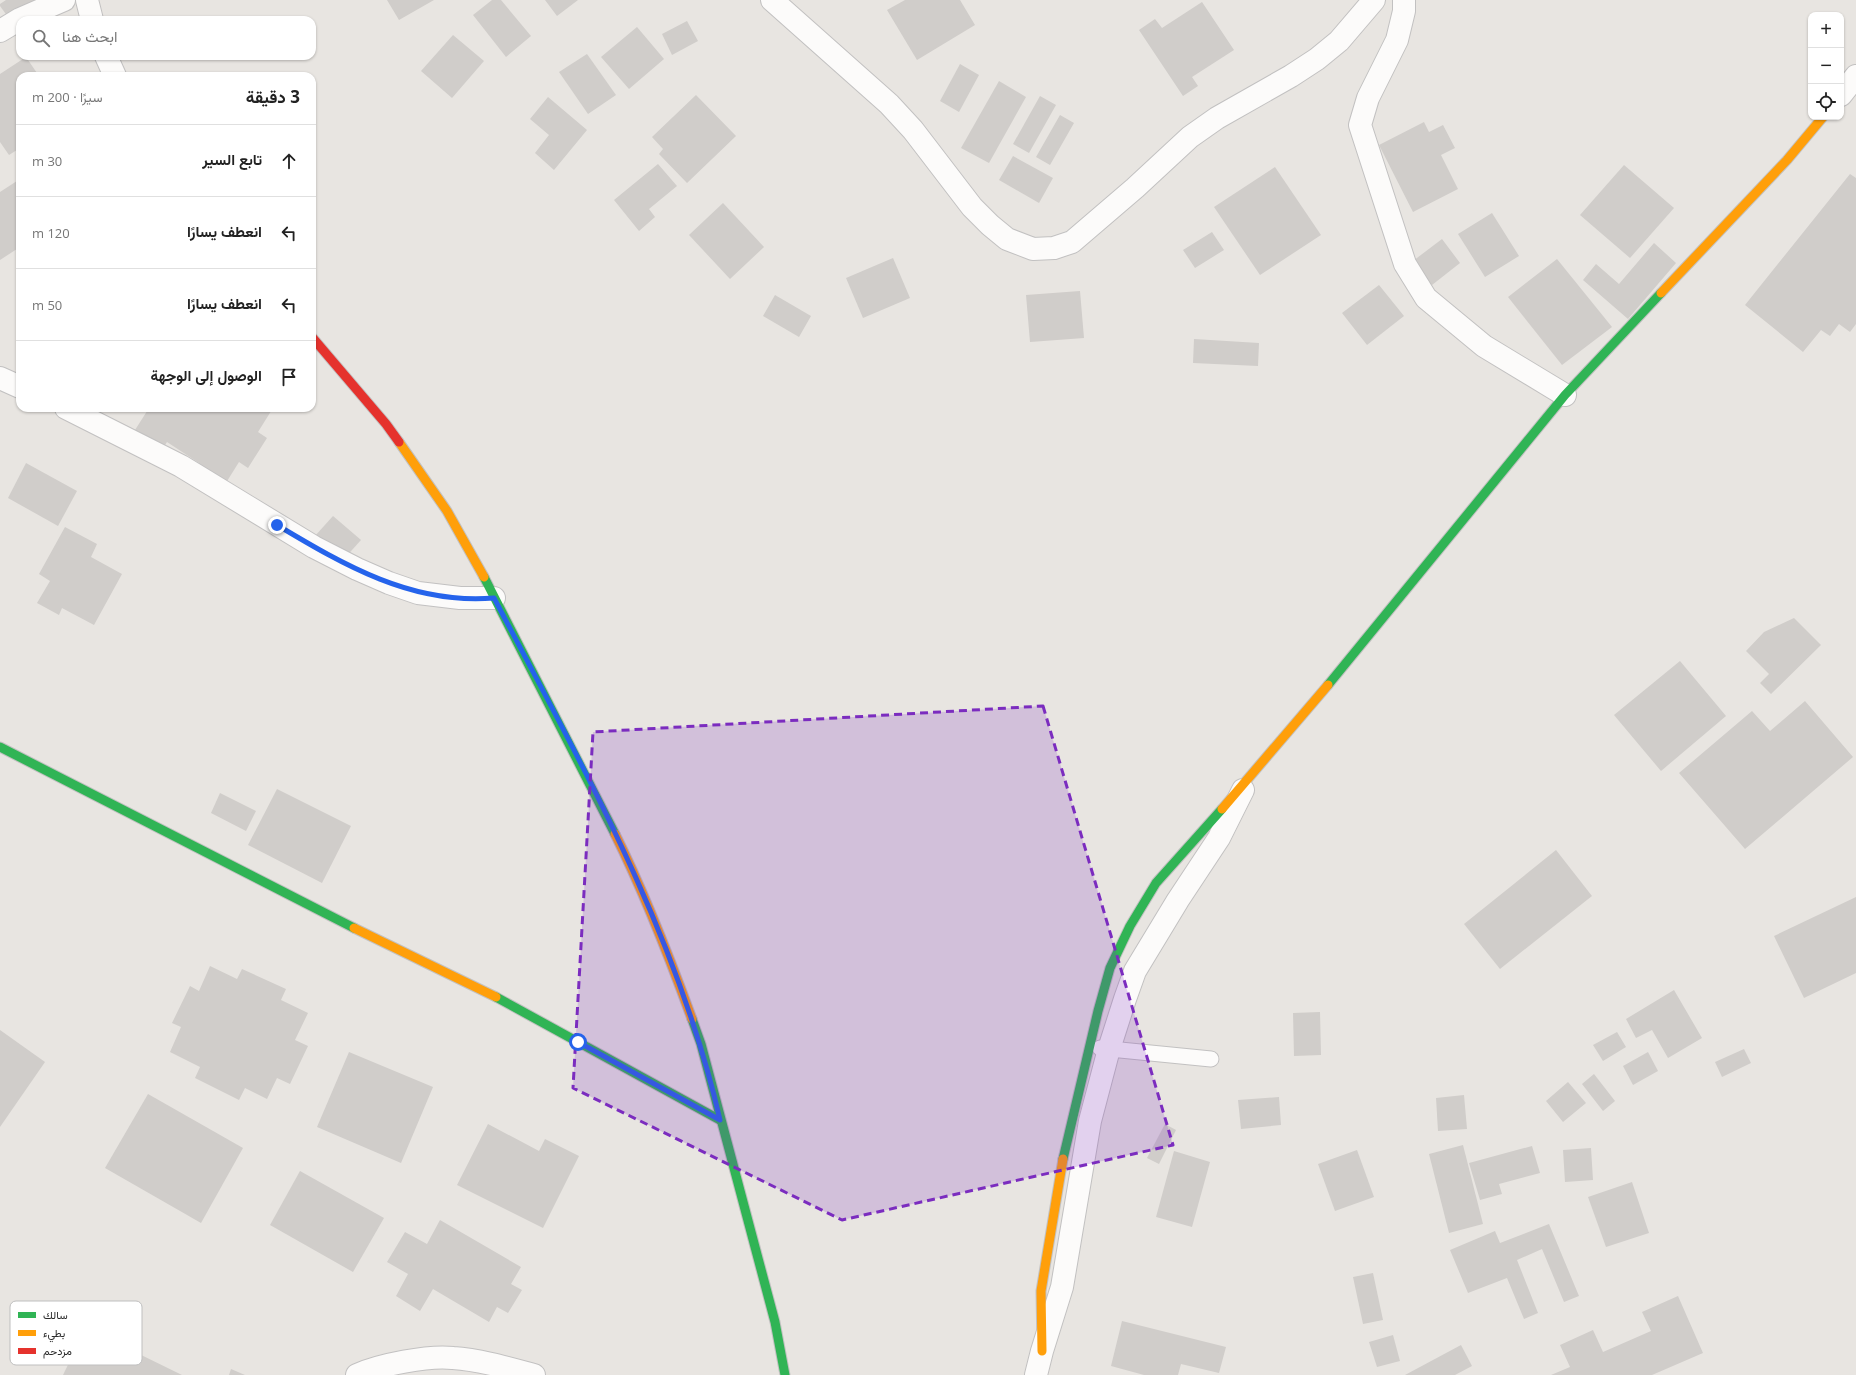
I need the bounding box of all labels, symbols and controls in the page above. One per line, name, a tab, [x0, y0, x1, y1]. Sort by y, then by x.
map controls	[1808, 12, 1844, 120]
button: +	[1808, 12, 1844, 48]
search box	[16, 16, 316, 60]
text: ابحث هنا	[62, 26, 117, 46]
icon: search	[30, 27, 52, 49]
button: −	[1808, 48, 1844, 84]
button: locate	[1808, 84, 1844, 120]
text: 3 دقيقة	[246, 85, 300, 108]
text: سيرًا · 200 m	[32, 88, 102, 106]
text: تابع السير	[202, 149, 262, 169]
icon: ahead	[278, 150, 300, 172]
text: 30 m	[32, 152, 62, 170]
text: انعطف يسارًا	[187, 221, 262, 241]
icon: left	[278, 222, 300, 244]
text: 120 m	[32, 224, 70, 242]
text: انعطف يسارًا	[187, 293, 262, 313]
icon: left	[278, 294, 300, 316]
text: 50 m	[32, 296, 62, 314]
text: الوصول إلى الوجهة	[151, 365, 262, 385]
icon: arrive	[278, 366, 300, 388]
route end	[268, 516, 286, 534]
route start	[569, 1033, 587, 1051]
legend	[10, 1301, 142, 1365]
text: سالك	[43, 1307, 68, 1322]
text: بطيء	[43, 1325, 65, 1343]
text: مزدحم	[43, 1343, 72, 1359]

